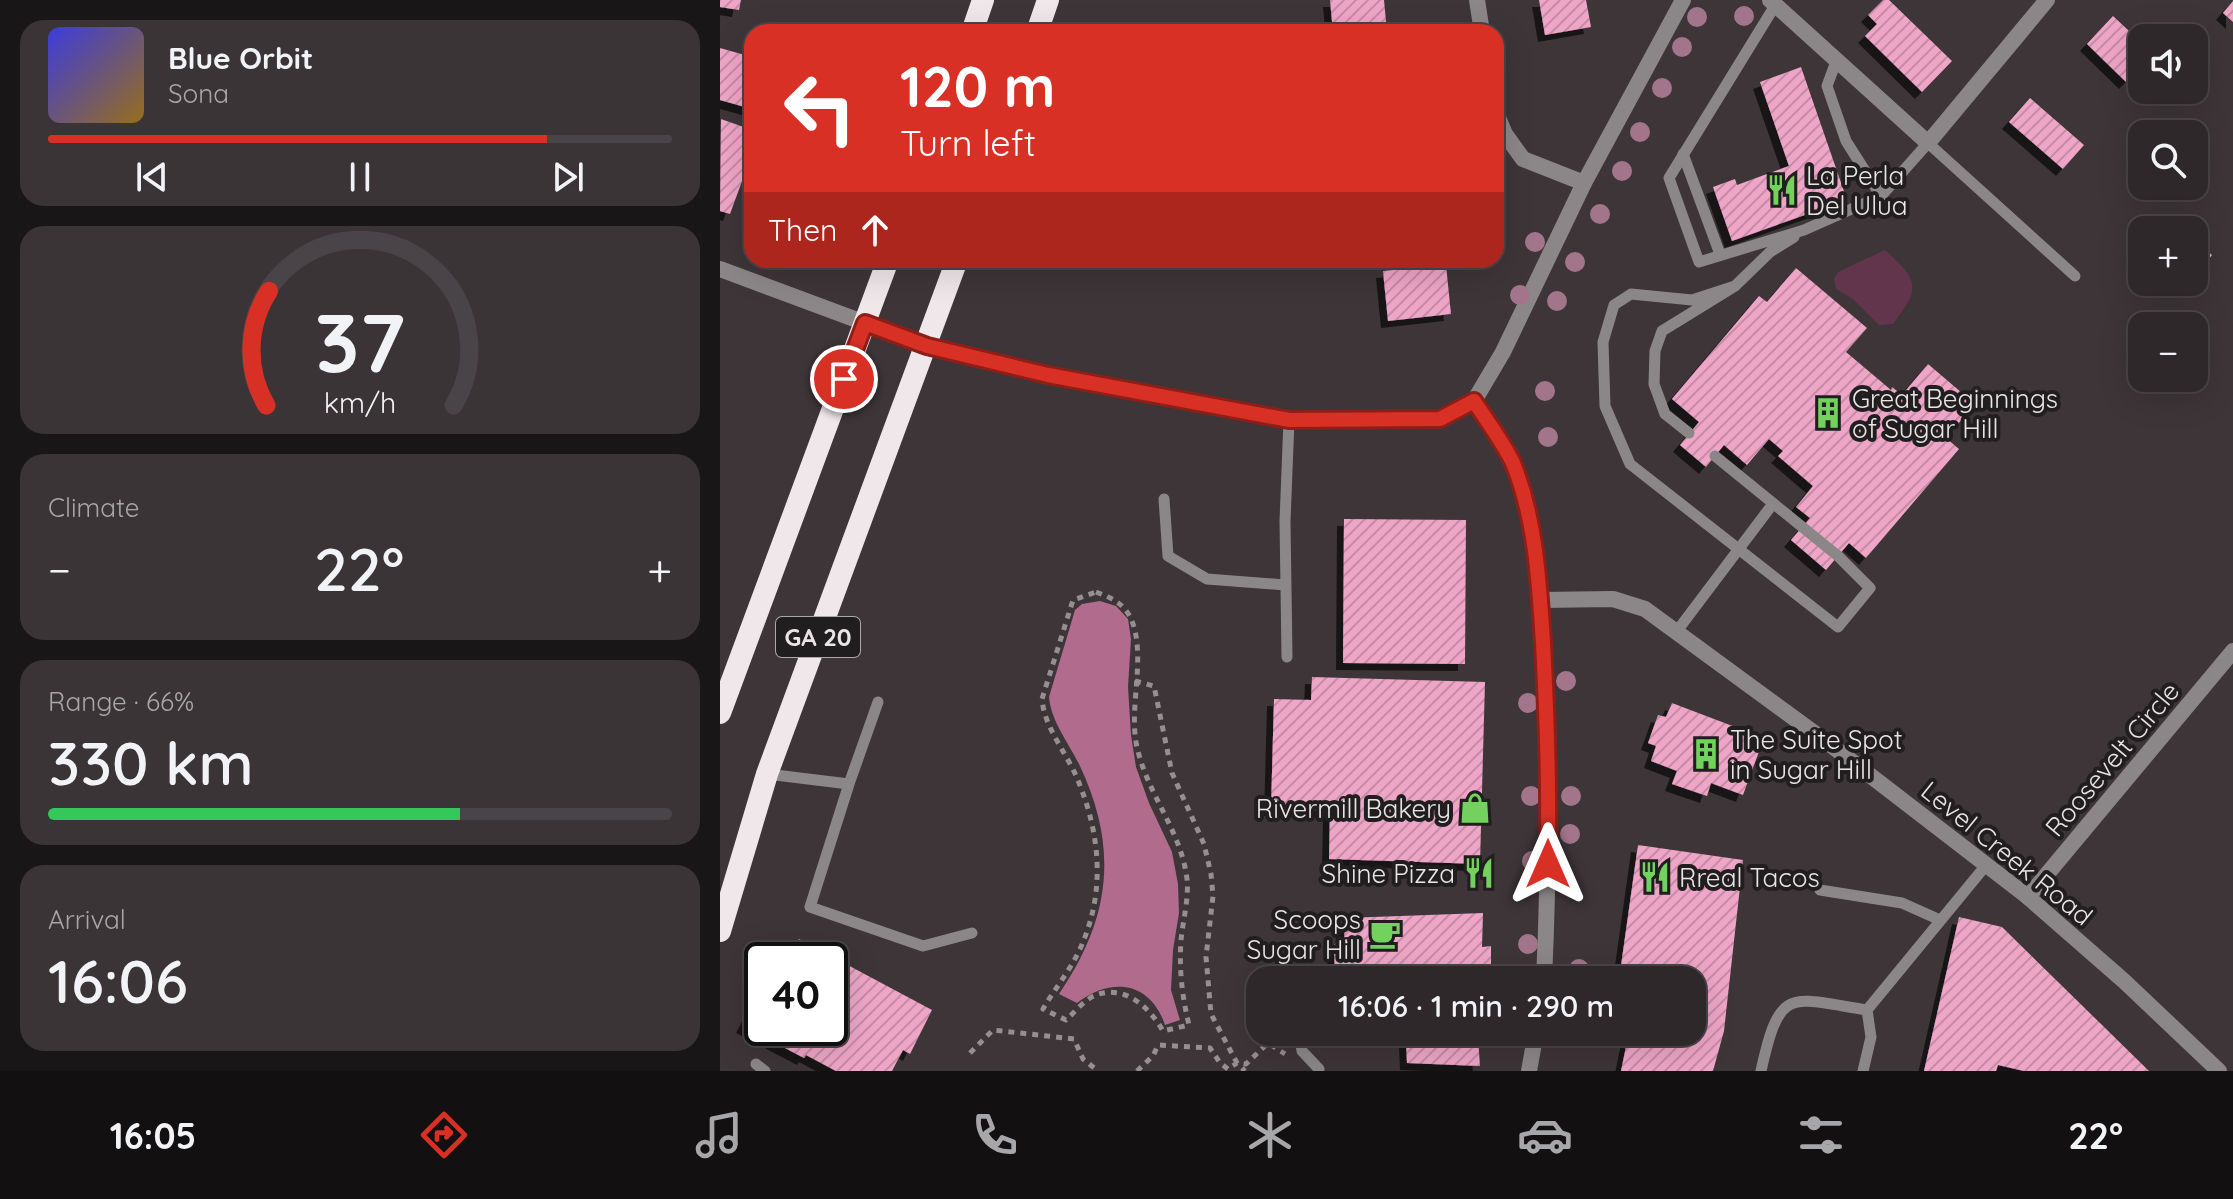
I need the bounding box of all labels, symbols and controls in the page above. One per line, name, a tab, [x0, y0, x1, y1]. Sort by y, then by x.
map controls	[2128, 24, 2208, 392]
button: sound	[2128, 24, 2208, 104]
text: Blue Orbit	[168, 39, 313, 77]
text: 120 m	[900, 51, 1055, 121]
icon: left	[768, 56, 872, 160]
text: Sona	[168, 77, 229, 110]
text: Turn left	[900, 120, 1036, 165]
button: search	[2128, 120, 2208, 200]
icon: previous	[130, 155, 174, 199]
icon: pause	[338, 155, 382, 199]
icon: next	[546, 155, 590, 199]
place label: La Perla Del Ulua	[1806, 159, 1908, 222]
restaurant icon: La Perla Del Ulua	[1765, 173, 1799, 207]
icon: ahead	[853, 208, 897, 252]
text: Then	[768, 211, 837, 249]
button: +	[2128, 216, 2208, 296]
text: 37	[315, 288, 405, 392]
button: −	[2128, 312, 2208, 392]
pin	[810, 345, 878, 413]
icon: arrive	[822, 357, 866, 401]
place label: Great Beginnings of Sugar Hill	[1852, 382, 2058, 445]
text: km/h	[324, 384, 396, 420]
building icon: Great Beginnings of Sugar Hill	[1811, 396, 1845, 430]
text: Climate	[48, 491, 139, 524]
text: 22°	[314, 531, 404, 606]
text: −	[48, 542, 71, 597]
text: +	[647, 542, 672, 597]
road number: GA 20	[776, 617, 860, 657]
street label: Roosevelt Circle	[2038, 675, 2186, 843]
text: Range · 66%	[48, 685, 194, 718]
place label: The Suite Spot in Sugar Hill	[1730, 723, 1903, 786]
text: 330 km	[48, 725, 254, 800]
building icon: The Suite Spot in Sugar Hill	[1689, 737, 1723, 771]
street label: Level Creek Road	[1915, 774, 2099, 932]
shop icon: Rivermill Bakery	[1458, 791, 1492, 825]
place label: Rivermill Bakery	[1256, 792, 1451, 825]
position arrow	[1506, 822, 1590, 906]
restaurant icon: Shine Pizza	[1462, 856, 1496, 890]
place label: Shine Pizza	[1322, 857, 1455, 890]
restaurant icon: Rreal Tacos	[1638, 860, 1672, 894]
place label: Rreal Tacos	[1679, 861, 1820, 894]
text: Arrival	[48, 903, 126, 936]
place label: Scoops Sugar Hill	[1247, 903, 1361, 966]
cafe icon: Scoops Sugar Hill	[1368, 917, 1402, 951]
speed limit sign: 40	[744, 942, 848, 1046]
text: 16:06	[48, 943, 188, 1018]
text: 16:06 · 1 min · 290 m	[1338, 987, 1614, 1025]
icon: directions	[416, 1107, 472, 1163]
icon: music	[691, 1107, 747, 1163]
icon: phone	[967, 1107, 1023, 1163]
icon: climate	[1242, 1107, 1298, 1163]
icon: car	[1517, 1107, 1573, 1163]
icon: filters	[1793, 1107, 1849, 1163]
text: 16:05	[110, 1113, 196, 1158]
text: 22°	[2068, 1113, 2123, 1158]

